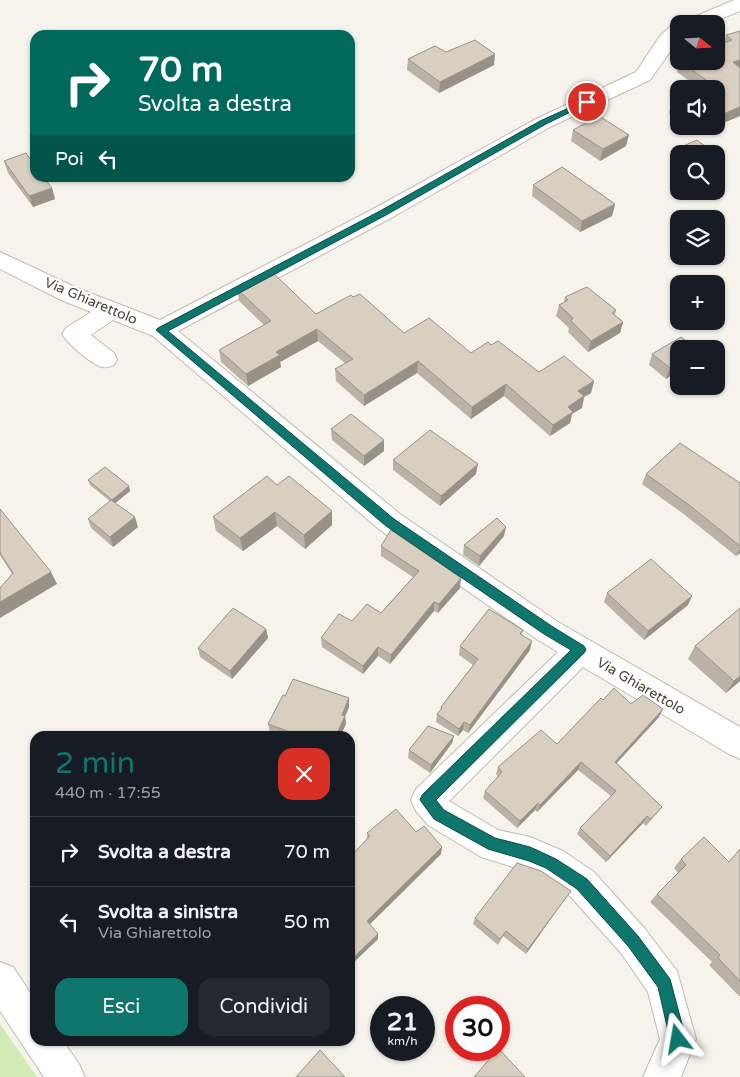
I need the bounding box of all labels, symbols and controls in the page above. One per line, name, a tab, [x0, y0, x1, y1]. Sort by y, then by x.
north arrow	[670, 15, 725, 70]
map controls	[670, 15, 725, 395]
text: 70 m	[138, 49, 223, 91]
icon: right	[55, 50, 120, 115]
button: sound	[670, 80, 725, 135]
pin	[566, 81, 608, 123]
icon: arrive	[573, 88, 601, 116]
text: Svolta a destra	[138, 91, 292, 117]
icon: left	[94, 145, 122, 173]
button: search	[670, 145, 725, 200]
text: Poi	[55, 148, 84, 170]
button: layers	[670, 210, 725, 265]
street label: Via Ghiarettolo	[42, 274, 140, 328]
button: +	[670, 275, 725, 330]
button: −	[670, 340, 725, 395]
street label: Via Ghiarettolo	[594, 654, 688, 718]
text: 2 min	[55, 745, 135, 782]
button: close	[278, 748, 330, 800]
text: 440 m · 17:55	[55, 783, 161, 803]
icon: right	[55, 838, 83, 866]
text: Svolta a destra	[98, 841, 231, 863]
text: 70 m	[284, 841, 330, 863]
text: Svolta a sinistra	[98, 901, 238, 923]
icon: left	[55, 908, 83, 936]
text: 50 m	[284, 911, 330, 933]
text: Via Ghiarettolo	[98, 923, 211, 943]
button: Esci	[55, 978, 188, 1036]
button: Condividi	[198, 978, 330, 1036]
speed limit sign: 30	[445, 996, 510, 1061]
text: 21	[387, 1007, 418, 1037]
position arrow	[651, 1012, 703, 1064]
text: km/h	[387, 1034, 418, 1048]

